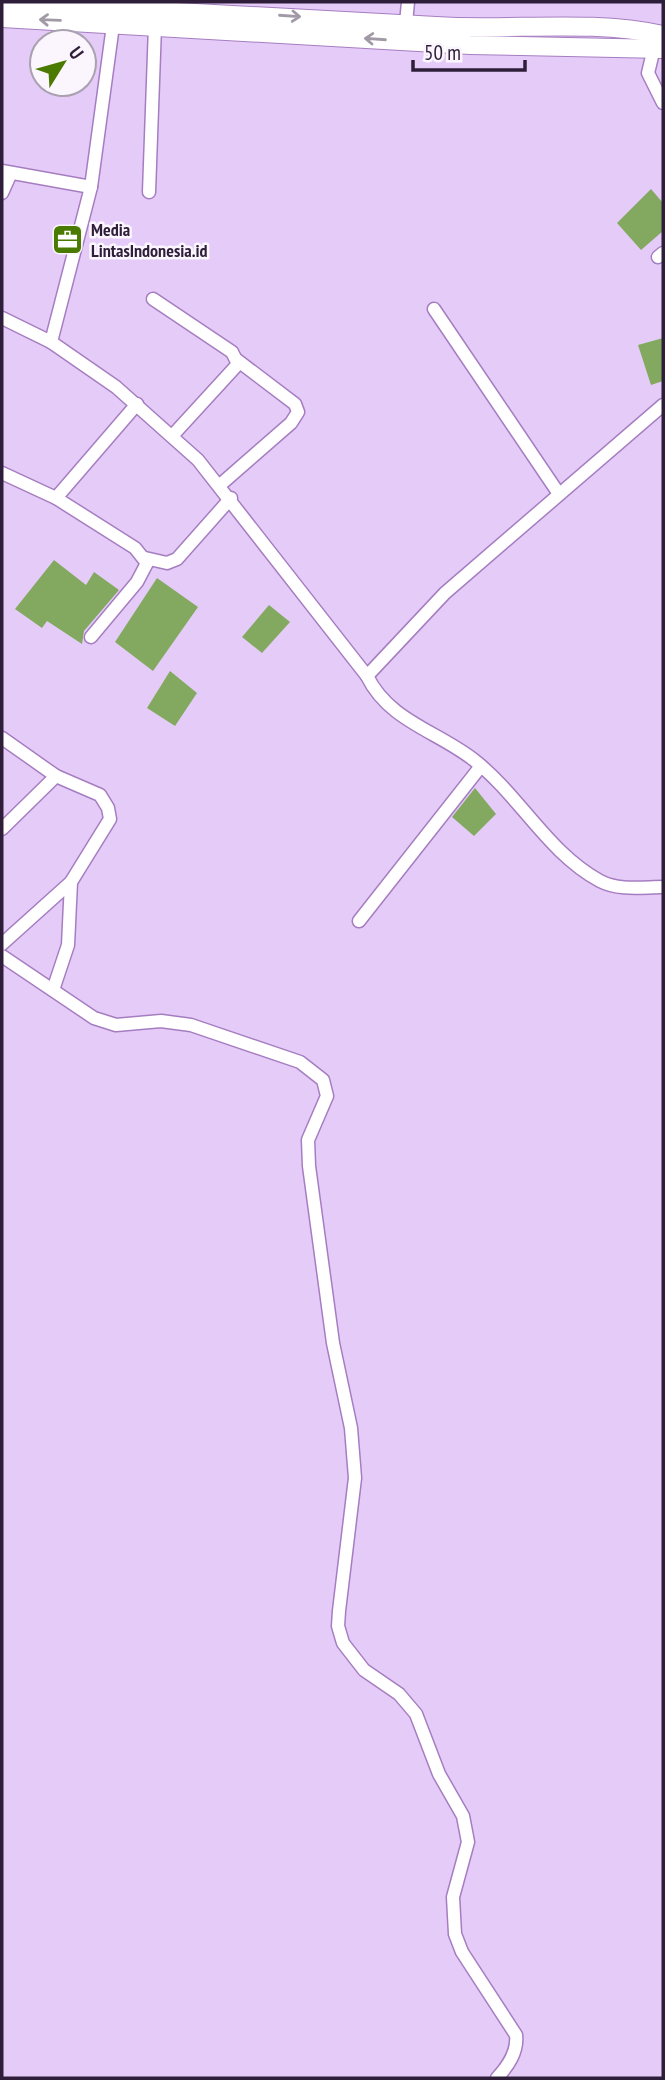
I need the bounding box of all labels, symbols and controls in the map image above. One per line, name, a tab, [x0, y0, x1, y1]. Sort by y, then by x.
one-way arrow	[278, 10, 301, 23]
one-way arrow	[39, 13, 62, 26]
north arrow	[28, 28, 98, 98]
scale bar	[413, 28, 525, 72]
one-way arrow	[364, 32, 387, 45]
text: 50 m	[424, 39, 461, 66]
text: U	[64, 42, 89, 64]
place label: Media LintasIndonesia.id	[91, 218, 208, 262]
office icon: Media LintasIndonesia.id	[51, 223, 85, 257]

